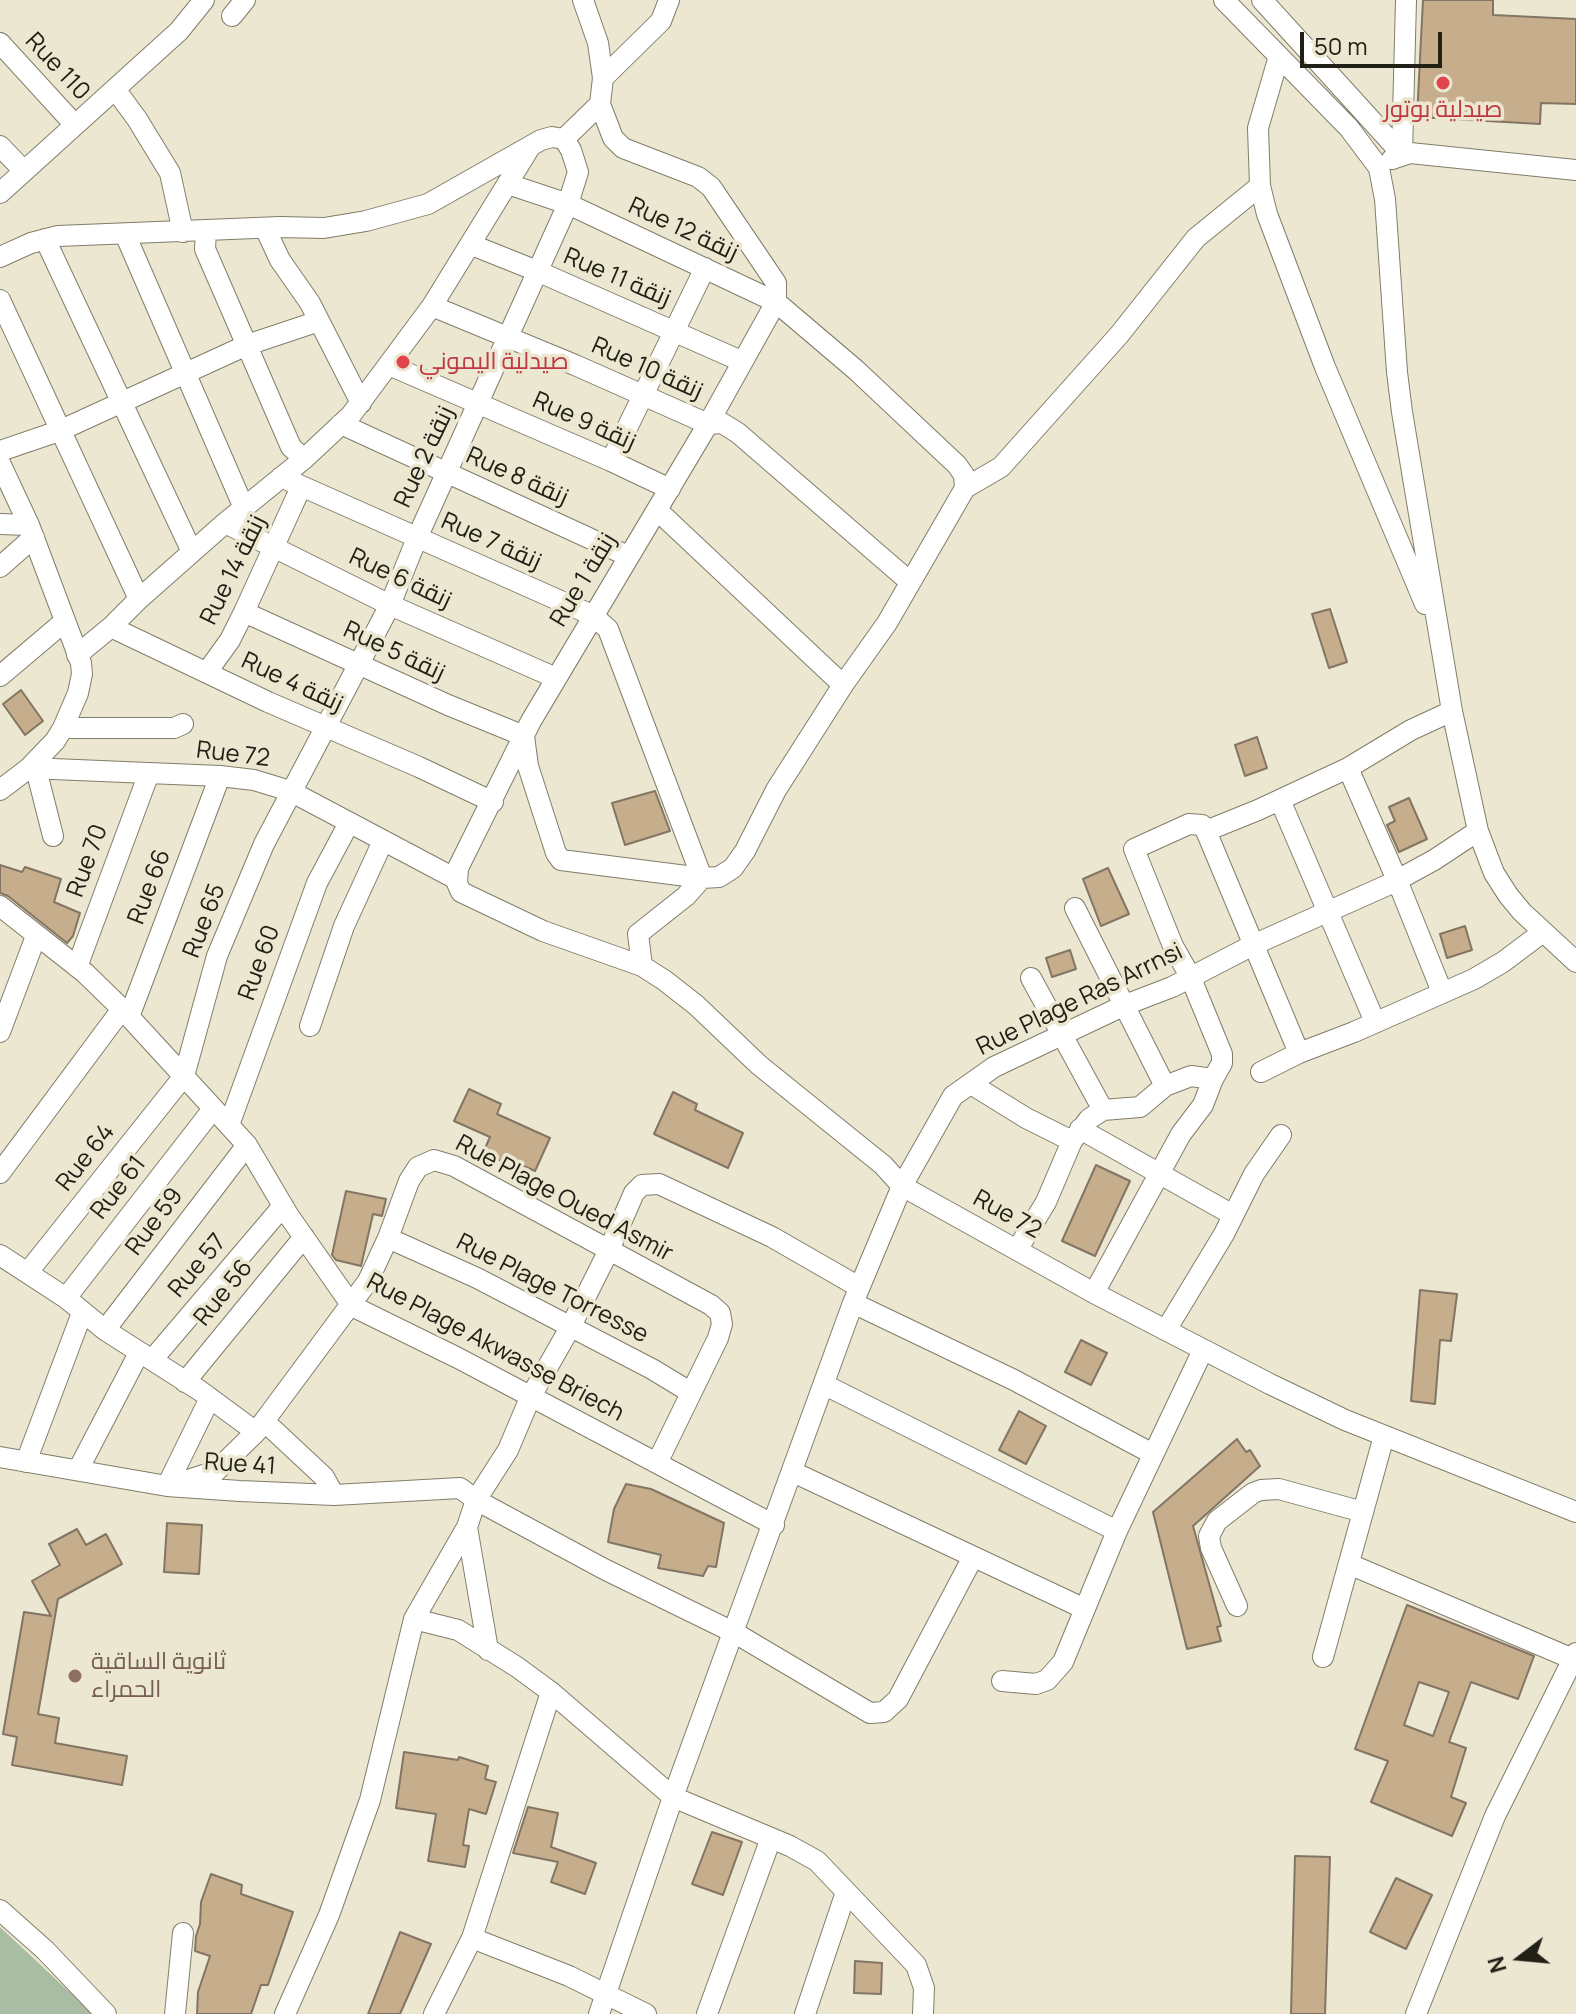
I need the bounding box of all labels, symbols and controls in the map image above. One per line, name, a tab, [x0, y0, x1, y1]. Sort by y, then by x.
scale bar	[1304, 16, 1446, 66]
street label: Rue 110	[19, 27, 95, 107]
text: 50 m	[1314, 29, 1368, 62]
marker: صيدلية بوتور	[1434, 74, 1452, 92]
place label: صيدلية بوتور	[1384, 96, 1502, 124]
street label: Rue 12 زنقة	[623, 192, 743, 268]
street label: Rue 11 زنقة	[559, 243, 675, 313]
street label: Rue 10 زنقة	[587, 332, 707, 406]
place label: صيدلية اليموني	[419, 348, 569, 376]
marker: صيدلية اليموني	[394, 353, 412, 371]
street label: Rue 9 زنقة	[528, 387, 640, 457]
street label: Rue 2 زنقة	[389, 402, 461, 512]
street label: Rue 8 زنقة	[461, 442, 573, 512]
street label: Rue 7 زنقة	[436, 507, 546, 577]
street label: Rue 14 زنقة	[195, 510, 273, 630]
street label: Rue 1 زنقة	[545, 528, 623, 632]
street label: Rue 6 زنقة	[344, 543, 456, 615]
street label: Rue 5 زنقة	[339, 616, 449, 688]
street label: Rue 4 زنقة	[236, 647, 348, 719]
street label: Rue 72	[195, 736, 271, 774]
street label: Rue 70	[62, 821, 114, 901]
street label: Rue 66	[123, 845, 177, 929]
street label: Rue 65	[178, 880, 232, 962]
street label: Rue 60	[233, 922, 287, 1004]
street label: Rue Plage Ras Arrnsi	[972, 938, 1188, 1062]
street label: Rue 64	[51, 1119, 121, 1197]
street label: Rue Plage Oued Asmir	[451, 1130, 677, 1268]
street label: Rue 61	[85, 1151, 153, 1225]
street label: Rue 59	[120, 1183, 190, 1261]
street label: Rue 72	[968, 1184, 1046, 1246]
street label: Rue 57	[163, 1228, 233, 1304]
street label: Rue Plage Torresse	[451, 1228, 653, 1350]
street label: Rue 56	[189, 1254, 259, 1332]
street label: Rue Plage Akwasse Briech	[361, 1268, 629, 1428]
street label: Rue 41	[203, 1448, 277, 1482]
place label: ثانوية الساقية الحمراء	[91, 1648, 226, 1704]
marker: ثانوية الساقية الحمراء	[66, 1667, 84, 1685]
north arrow	[1480, 1918, 1560, 1998]
text: N	[1480, 1953, 1514, 1976]

